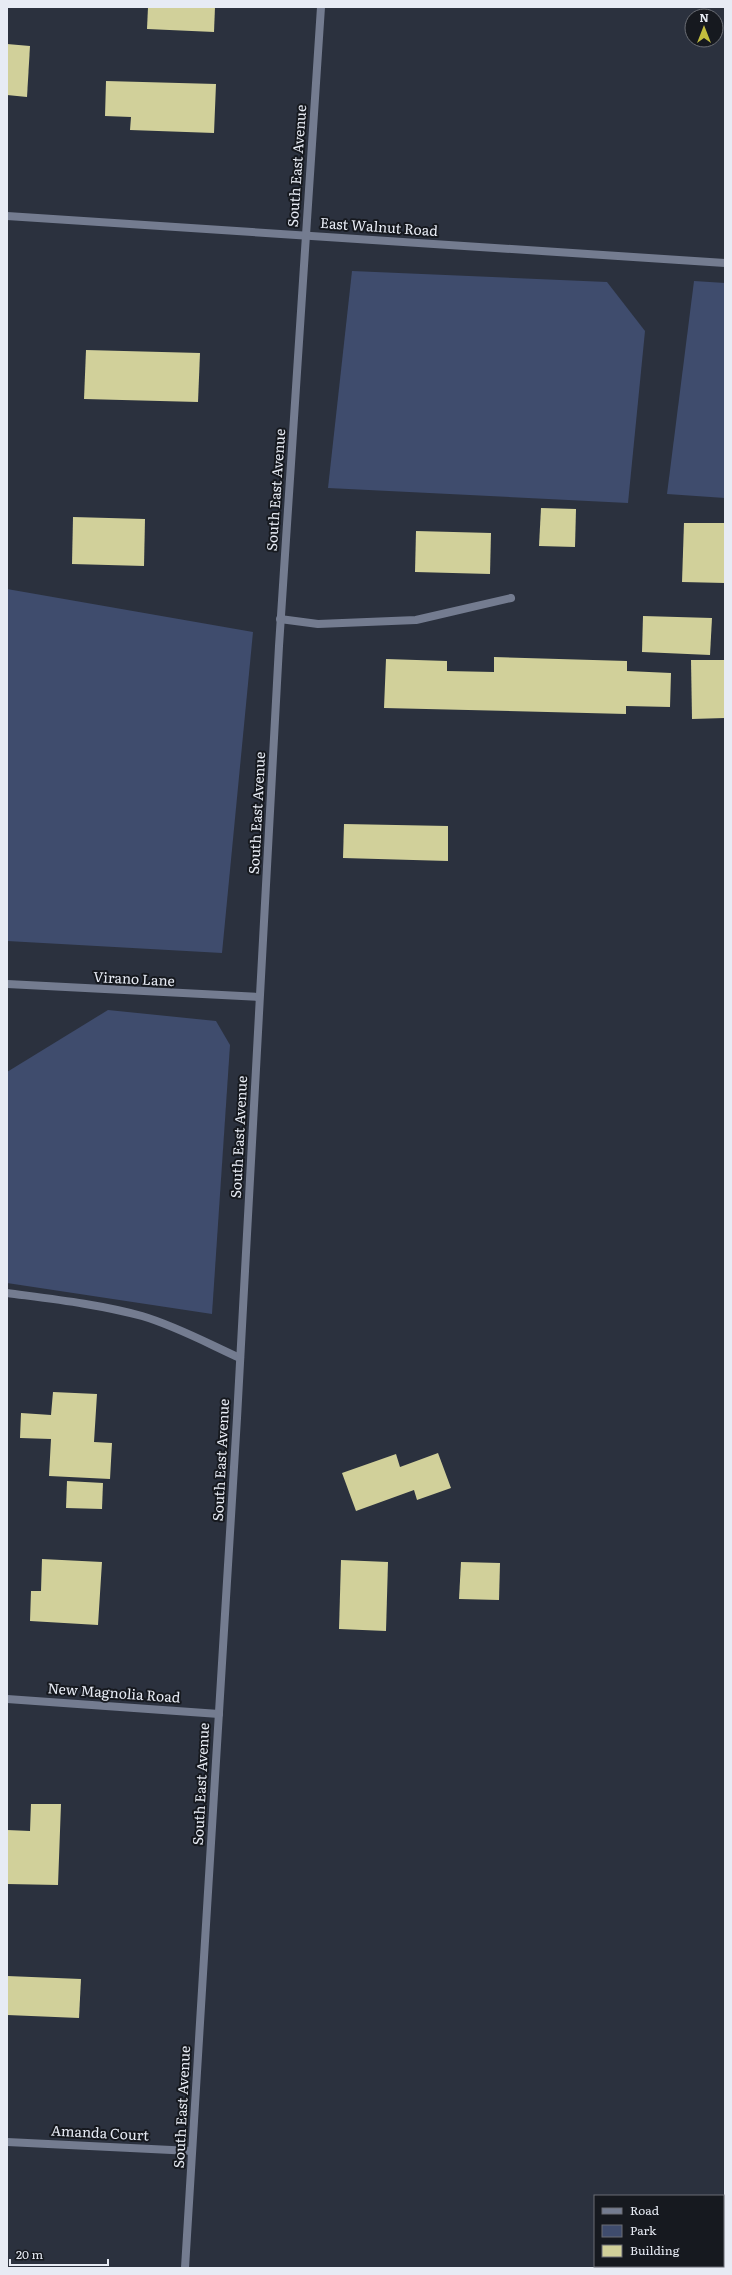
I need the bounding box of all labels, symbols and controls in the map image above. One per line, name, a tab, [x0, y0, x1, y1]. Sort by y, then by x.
north arrow	[684, 8, 724, 48]
text: N	[699, 9, 709, 25]
street label: South East Avenue	[282, 104, 310, 228]
street label: East Walnut Road	[320, 212, 439, 240]
street label: South East Avenue	[261, 428, 289, 552]
street label: South East Avenue	[243, 751, 269, 875]
street label: Virano Lane	[93, 966, 175, 990]
street label: South East Avenue	[225, 1075, 251, 1199]
street label: South East Avenue	[207, 1398, 233, 1522]
street label: New Magnolia Road	[47, 1677, 181, 1707]
street label: South East Avenue	[187, 1722, 213, 1846]
street label: South East Avenue	[168, 2045, 194, 2169]
street label: Amanda Court	[51, 2119, 150, 2145]
legend	[594, 2195, 724, 2267]
text: Road	[630, 2201, 660, 2219]
text: Park	[630, 2221, 657, 2239]
scale bar	[10, 2241, 108, 2267]
text: Building	[630, 2241, 680, 2259]
text: 20 m	[16, 2245, 43, 2263]

